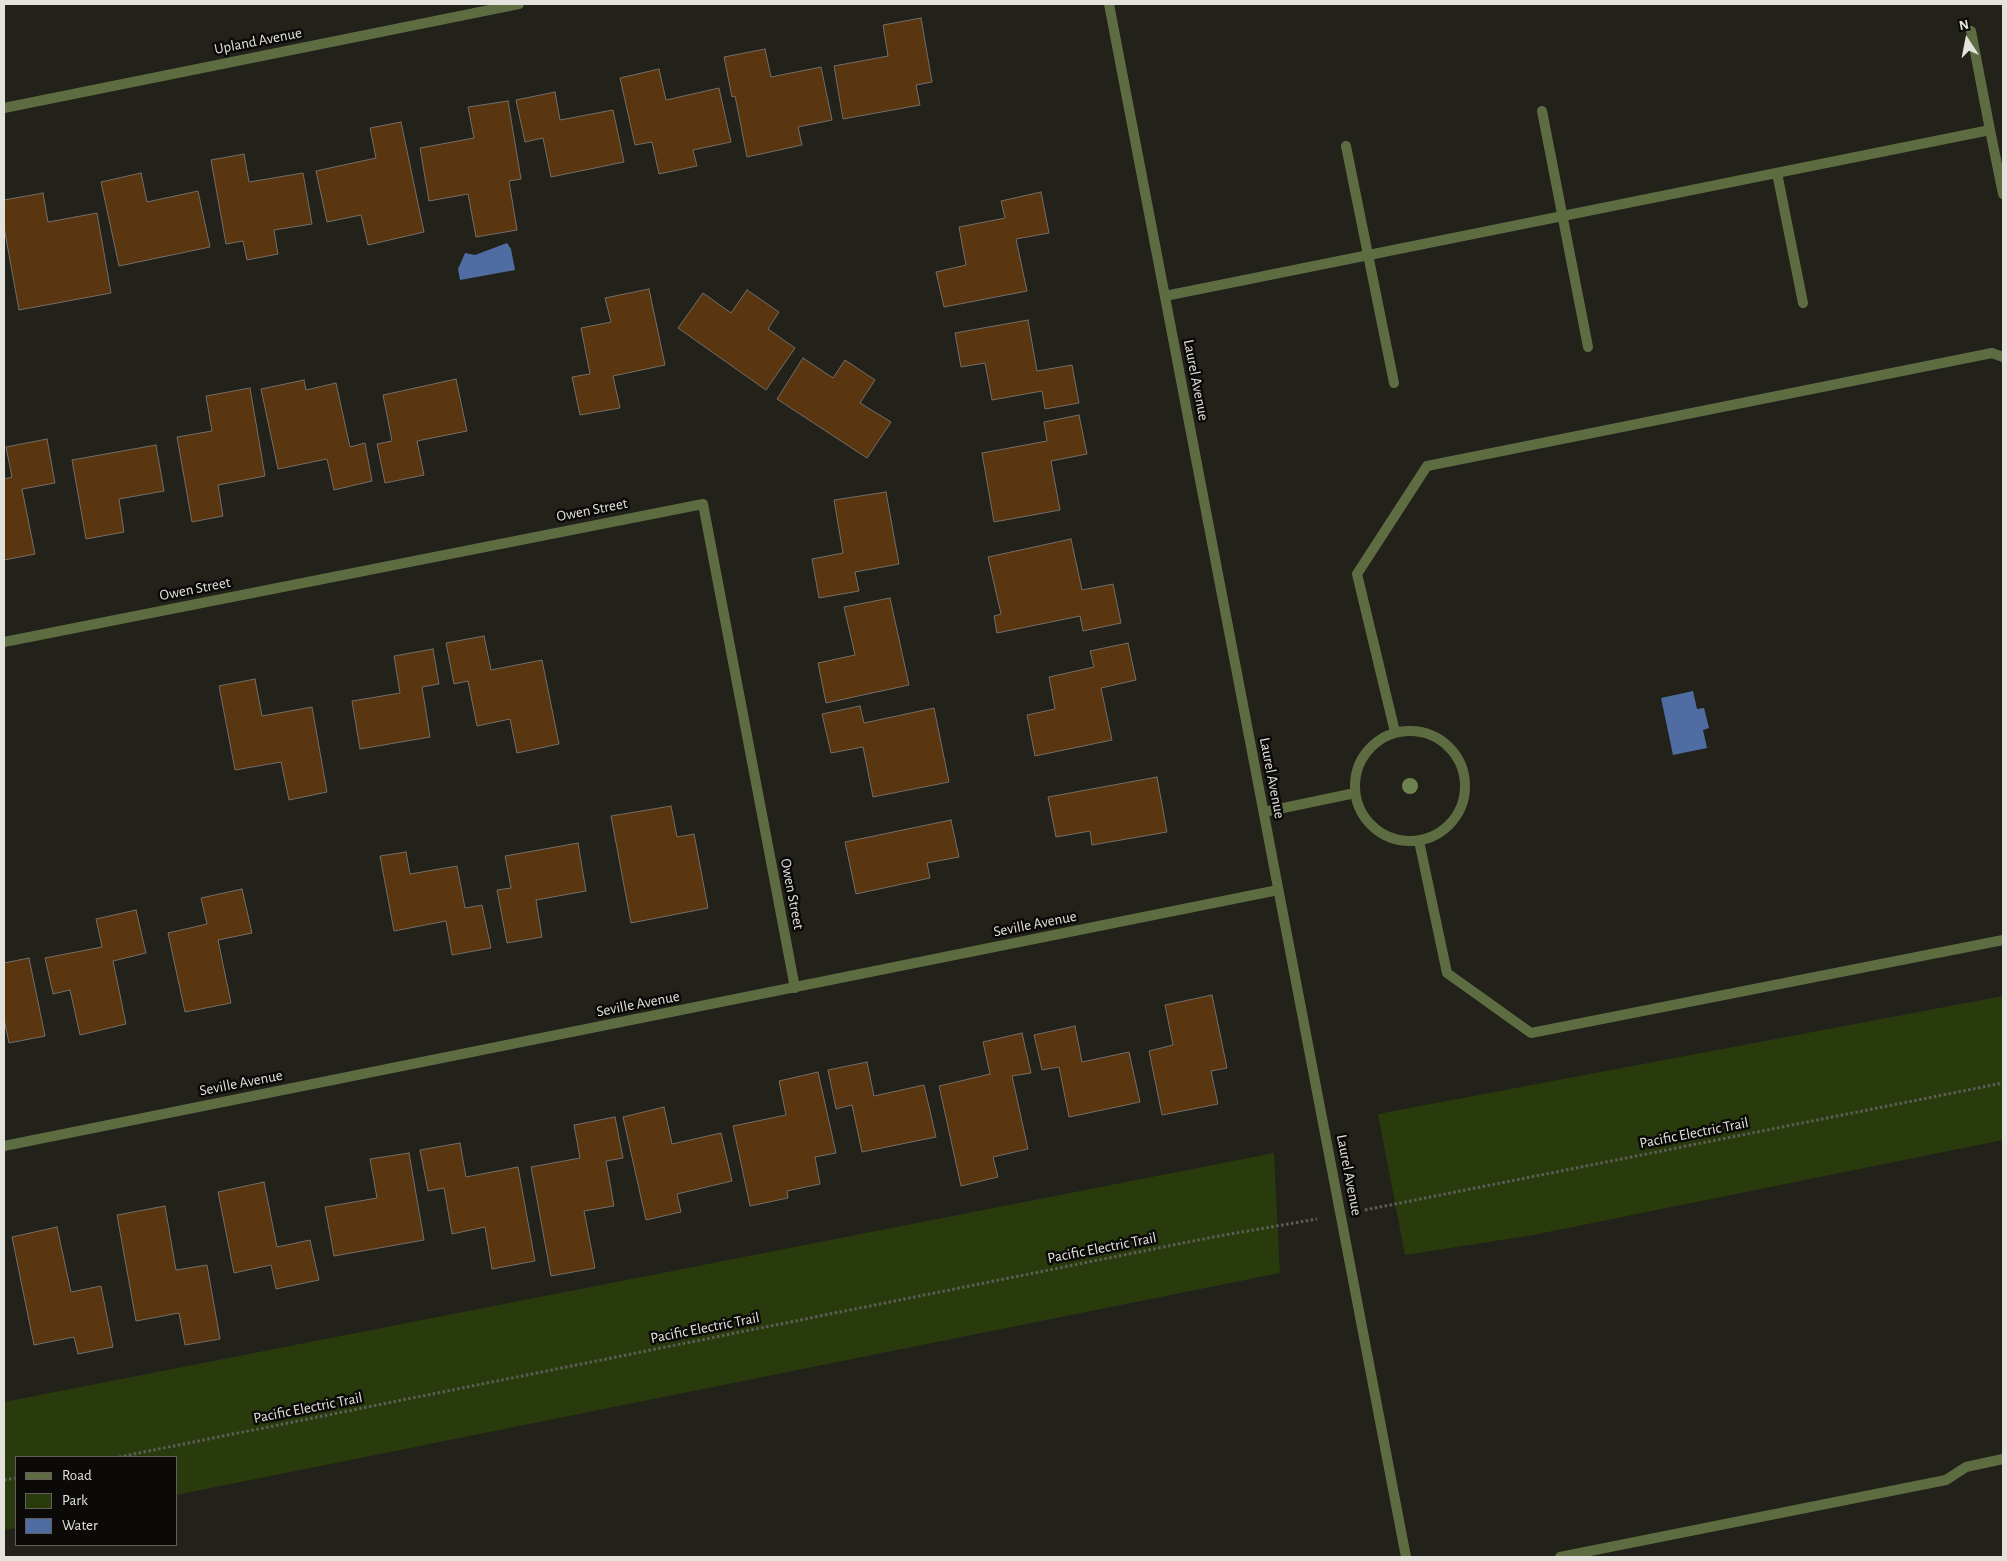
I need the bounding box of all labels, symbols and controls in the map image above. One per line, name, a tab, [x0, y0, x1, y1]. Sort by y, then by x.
north arrow	[1942, 15, 1992, 65]
text: N	[1958, 17, 1970, 33]
street label: Upland Avenue	[213, 24, 303, 58]
street label: Laurel Avenue	[1179, 338, 1213, 422]
street label: Owen Street	[555, 494, 629, 526]
street label: Owen Street	[158, 573, 232, 605]
street label: Laurel Avenue	[1255, 736, 1289, 820]
street label: Owen Street	[776, 857, 808, 931]
street label: Seville Avenue	[992, 907, 1078, 941]
street label: Seville Avenue	[595, 987, 681, 1021]
street label: Seville Avenue	[198, 1066, 284, 1100]
street label: Pacific Electric Trail	[1638, 1114, 1750, 1152]
street label: Laurel Avenue	[1332, 1133, 1366, 1217]
street label: Pacific Electric Trail	[1046, 1229, 1158, 1267]
street label: Pacific Electric Trail	[649, 1309, 761, 1347]
street label: Pacific Electric Trail	[252, 1389, 364, 1427]
legend	[15, 1456, 178, 1546]
text: Road	[62, 1468, 92, 1483]
text: Park	[62, 1493, 88, 1508]
text: Water	[62, 1518, 98, 1533]

